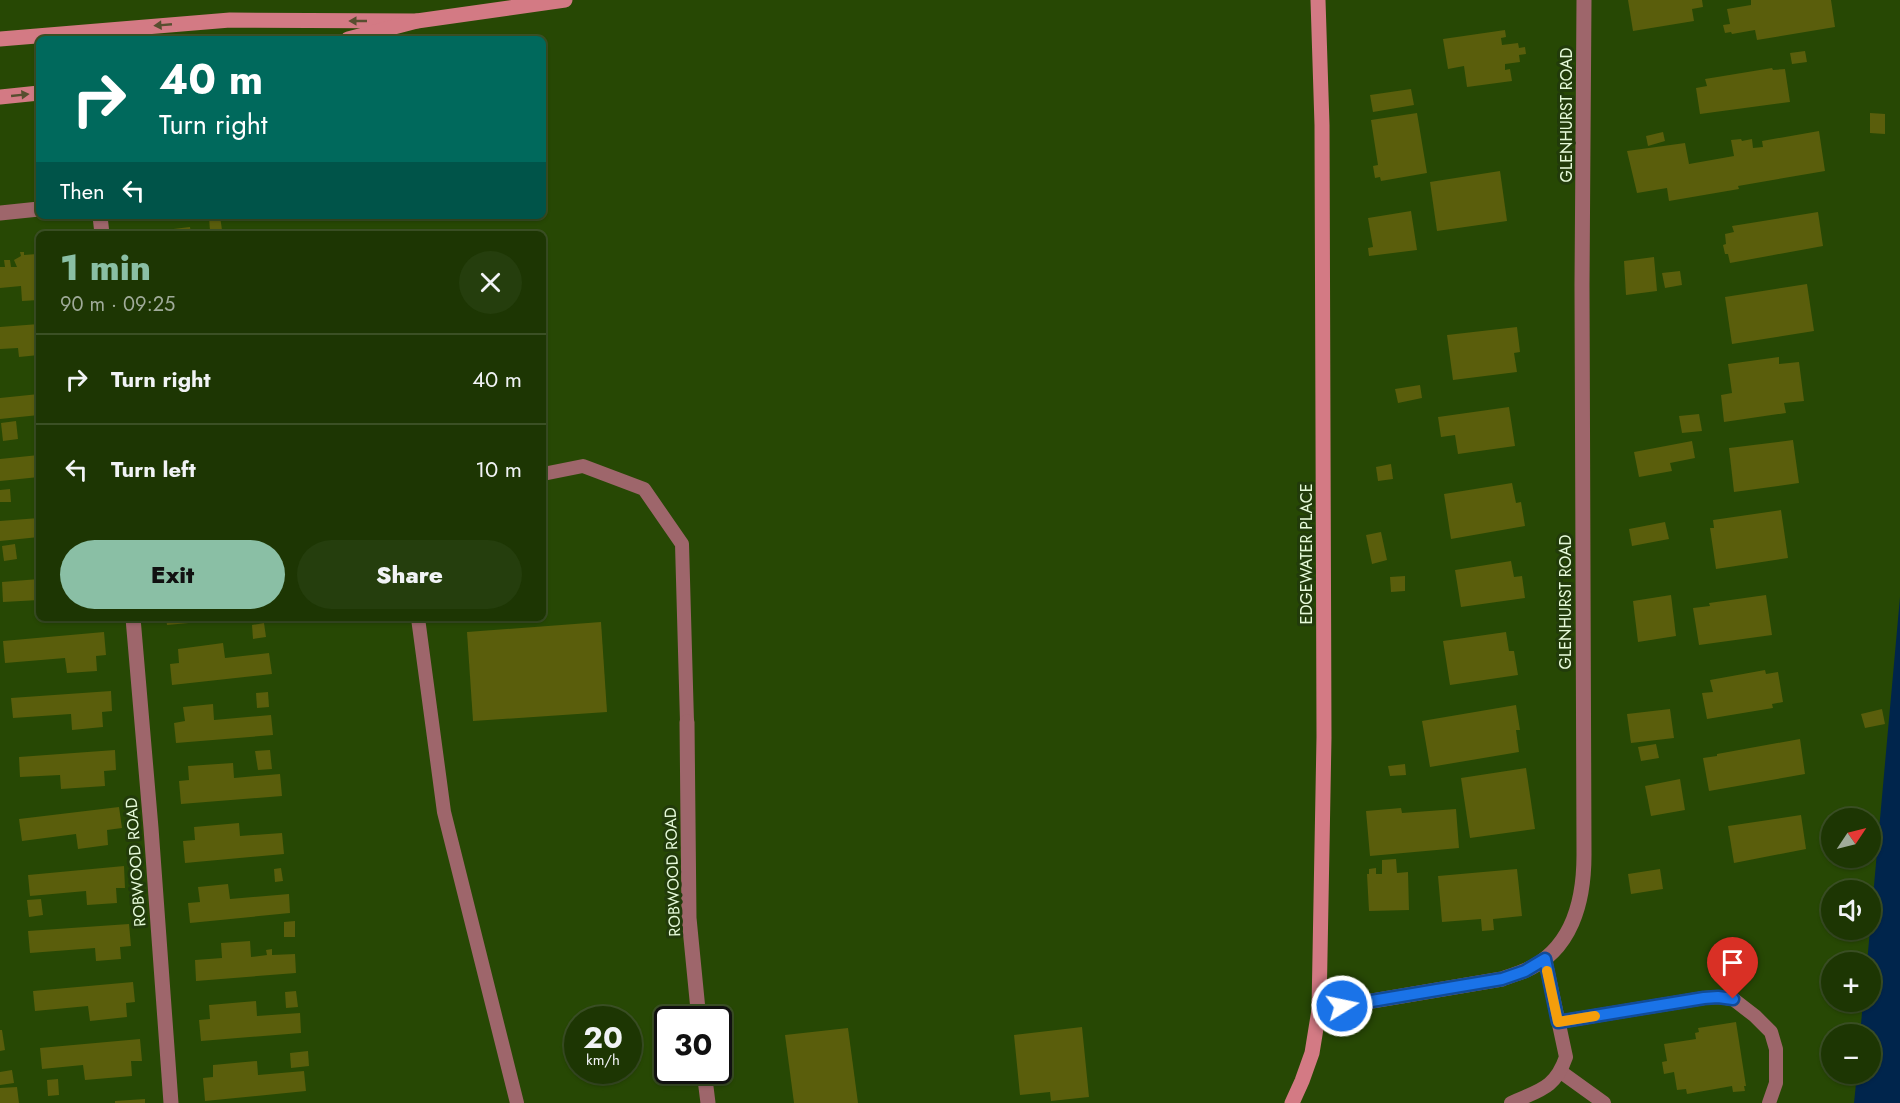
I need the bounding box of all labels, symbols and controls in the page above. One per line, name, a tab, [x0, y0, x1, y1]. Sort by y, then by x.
one-way arrow	[349, 16, 368, 26]
one-way arrow	[154, 21, 173, 30]
street label: GLENHURST ROAD	[1555, 47, 1578, 182]
text: 40 m	[159, 49, 263, 110]
icon: right	[60, 60, 138, 138]
one-way arrow	[10, 90, 29, 100]
text: Turn right	[159, 105, 267, 144]
icon: left	[117, 174, 150, 207]
text: Then	[60, 175, 105, 207]
text: 1 min	[60, 241, 151, 293]
button: close	[459, 251, 522, 314]
text: 90 m · 09:25	[60, 290, 175, 319]
icon: right	[60, 363, 93, 396]
text: Turn right	[111, 363, 211, 395]
text: 40 m	[472, 363, 522, 395]
icon: left	[60, 453, 93, 486]
text: Turn left	[111, 453, 196, 485]
text: 10 m	[475, 453, 522, 485]
street label: EDGEWATER PLACE	[1295, 484, 1318, 624]
street label: GLENHURST ROAD	[1554, 534, 1577, 669]
button: Exit	[60, 540, 285, 609]
button: Share	[297, 540, 522, 609]
street label: ROBWOOD ROAD	[120, 797, 151, 927]
street label: ROBWOOD ROAD	[659, 807, 686, 937]
north arrow	[1821, 808, 1881, 868]
map controls	[1821, 808, 1881, 1084]
button: sound	[1821, 880, 1881, 940]
pin	[1707, 937, 1758, 999]
icon: arrive	[1716, 946, 1749, 979]
button: +	[1821, 952, 1881, 1012]
position arrow	[1310, 974, 1374, 1038]
speed limit sign: 30	[654, 1006, 732, 1084]
text: 20	[583, 1016, 623, 1059]
button: −	[1821, 1024, 1881, 1084]
text: km/h	[586, 1049, 620, 1071]

